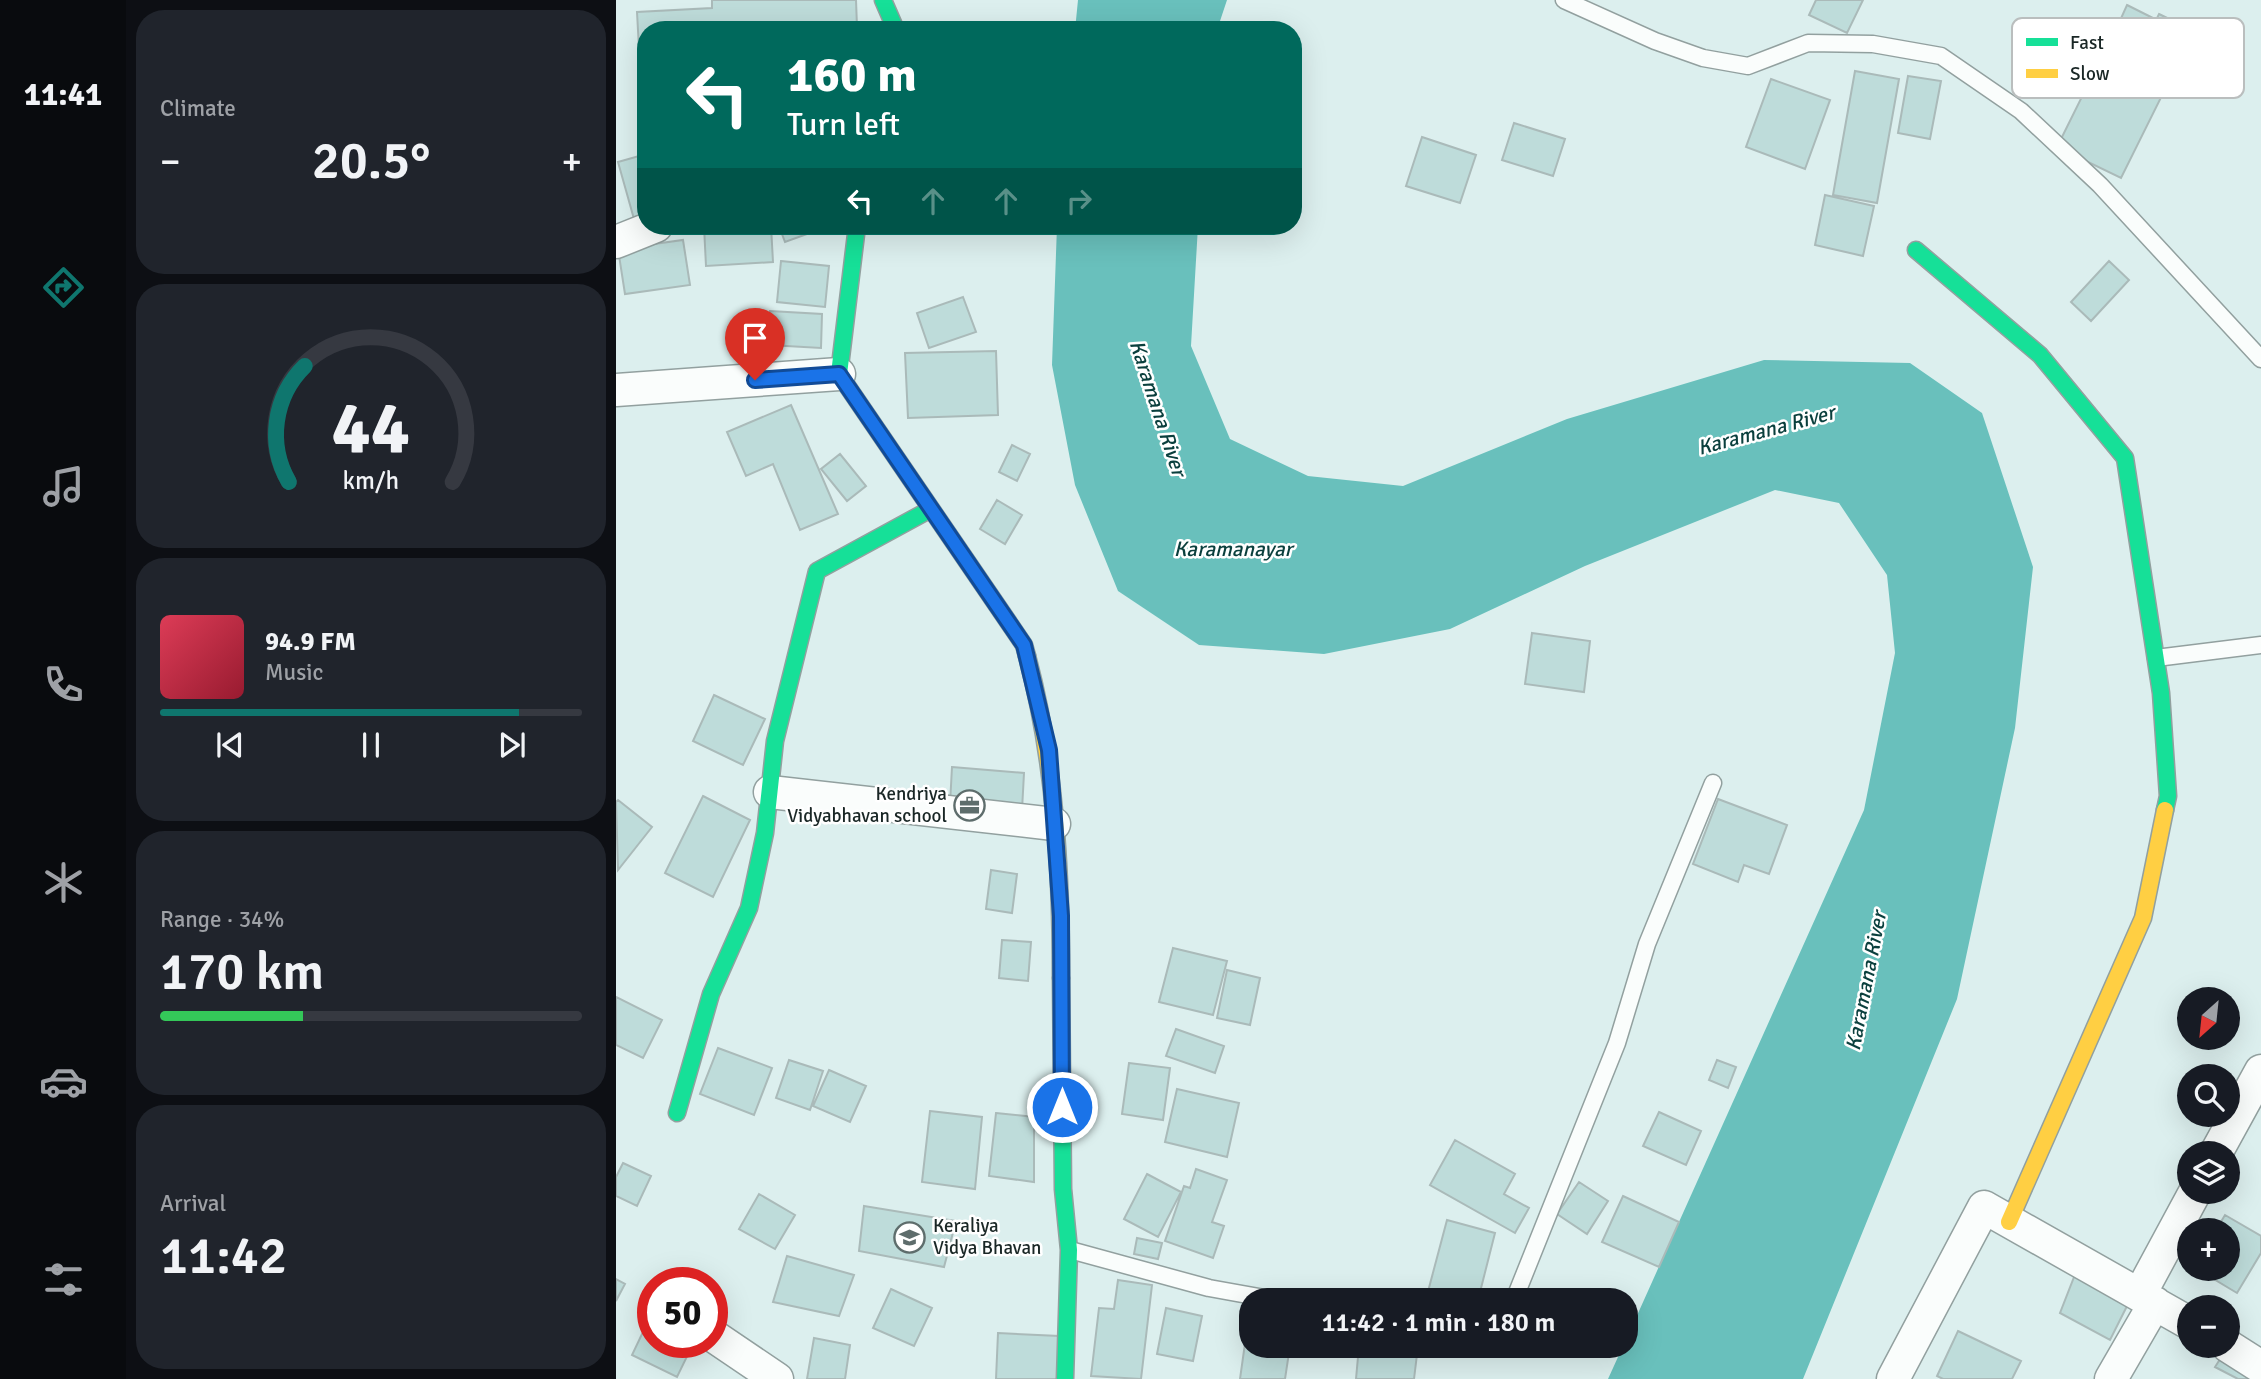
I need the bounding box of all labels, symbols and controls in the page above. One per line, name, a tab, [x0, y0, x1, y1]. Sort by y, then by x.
legend	[2012, 18, 2244, 98]
text: Fast	[2070, 31, 2104, 55]
text: 160 m	[787, 45, 917, 105]
icon: left	[672, 49, 763, 140]
text: Slow	[2070, 62, 2110, 86]
text: 11:41	[24, 75, 102, 114]
text: Climate	[160, 94, 236, 123]
text: Turn left	[787, 105, 900, 144]
text: 20.5°	[312, 129, 430, 193]
text: −	[160, 138, 181, 185]
text: +	[561, 138, 582, 185]
icon: left	[841, 182, 879, 220]
icon: ahead	[914, 182, 952, 220]
icon: ahead	[987, 182, 1025, 220]
icon: right	[1060, 182, 1098, 220]
icon: directions	[39, 263, 88, 312]
pin	[725, 308, 785, 380]
icon: arrive	[736, 319, 774, 357]
water label: Karamana River	[1124, 337, 1193, 482]
text: 44	[332, 384, 410, 473]
water label: Karamana River	[1694, 398, 1841, 461]
icon: music	[39, 462, 88, 511]
text: km/h	[343, 464, 399, 495]
water label: Karamanayar	[1174, 536, 1296, 562]
text: 94.9 FM	[265, 626, 356, 658]
text: Music	[265, 658, 323, 687]
icon: phone	[39, 660, 88, 709]
icon: previous	[211, 726, 249, 764]
icon: pause	[352, 726, 390, 764]
icon: next	[493, 726, 531, 764]
place label: Kendriya Vidyabhavan school	[787, 782, 947, 828]
office icon: Kendriya Vidyabhavan school	[953, 788, 987, 822]
icon: climate	[39, 858, 88, 907]
text: Range · 34%	[160, 905, 284, 934]
water label: Karamana River	[1840, 906, 1893, 1053]
text: 170 km	[160, 940, 324, 1004]
north arrow	[2177, 987, 2240, 1050]
map controls	[2177, 987, 2240, 1358]
icon: car	[39, 1057, 88, 1106]
button: search	[2177, 1064, 2240, 1127]
position arrow	[1025, 1070, 1099, 1144]
button: layers	[2177, 1141, 2240, 1204]
text: Arrival	[160, 1189, 226, 1218]
place label: Keraliya Vidya Bhavan	[933, 1214, 1041, 1260]
button: +	[2177, 1218, 2240, 1281]
school or university icon: Keraliya Vidya Bhavan	[893, 1220, 927, 1254]
text: 11:42	[160, 1224, 287, 1288]
icon: filters	[39, 1255, 88, 1304]
speed limit sign: 50	[637, 1267, 728, 1358]
button: −	[2177, 1295, 2240, 1358]
text: 11:42 · 1 min · 180 m	[1322, 1307, 1555, 1339]

